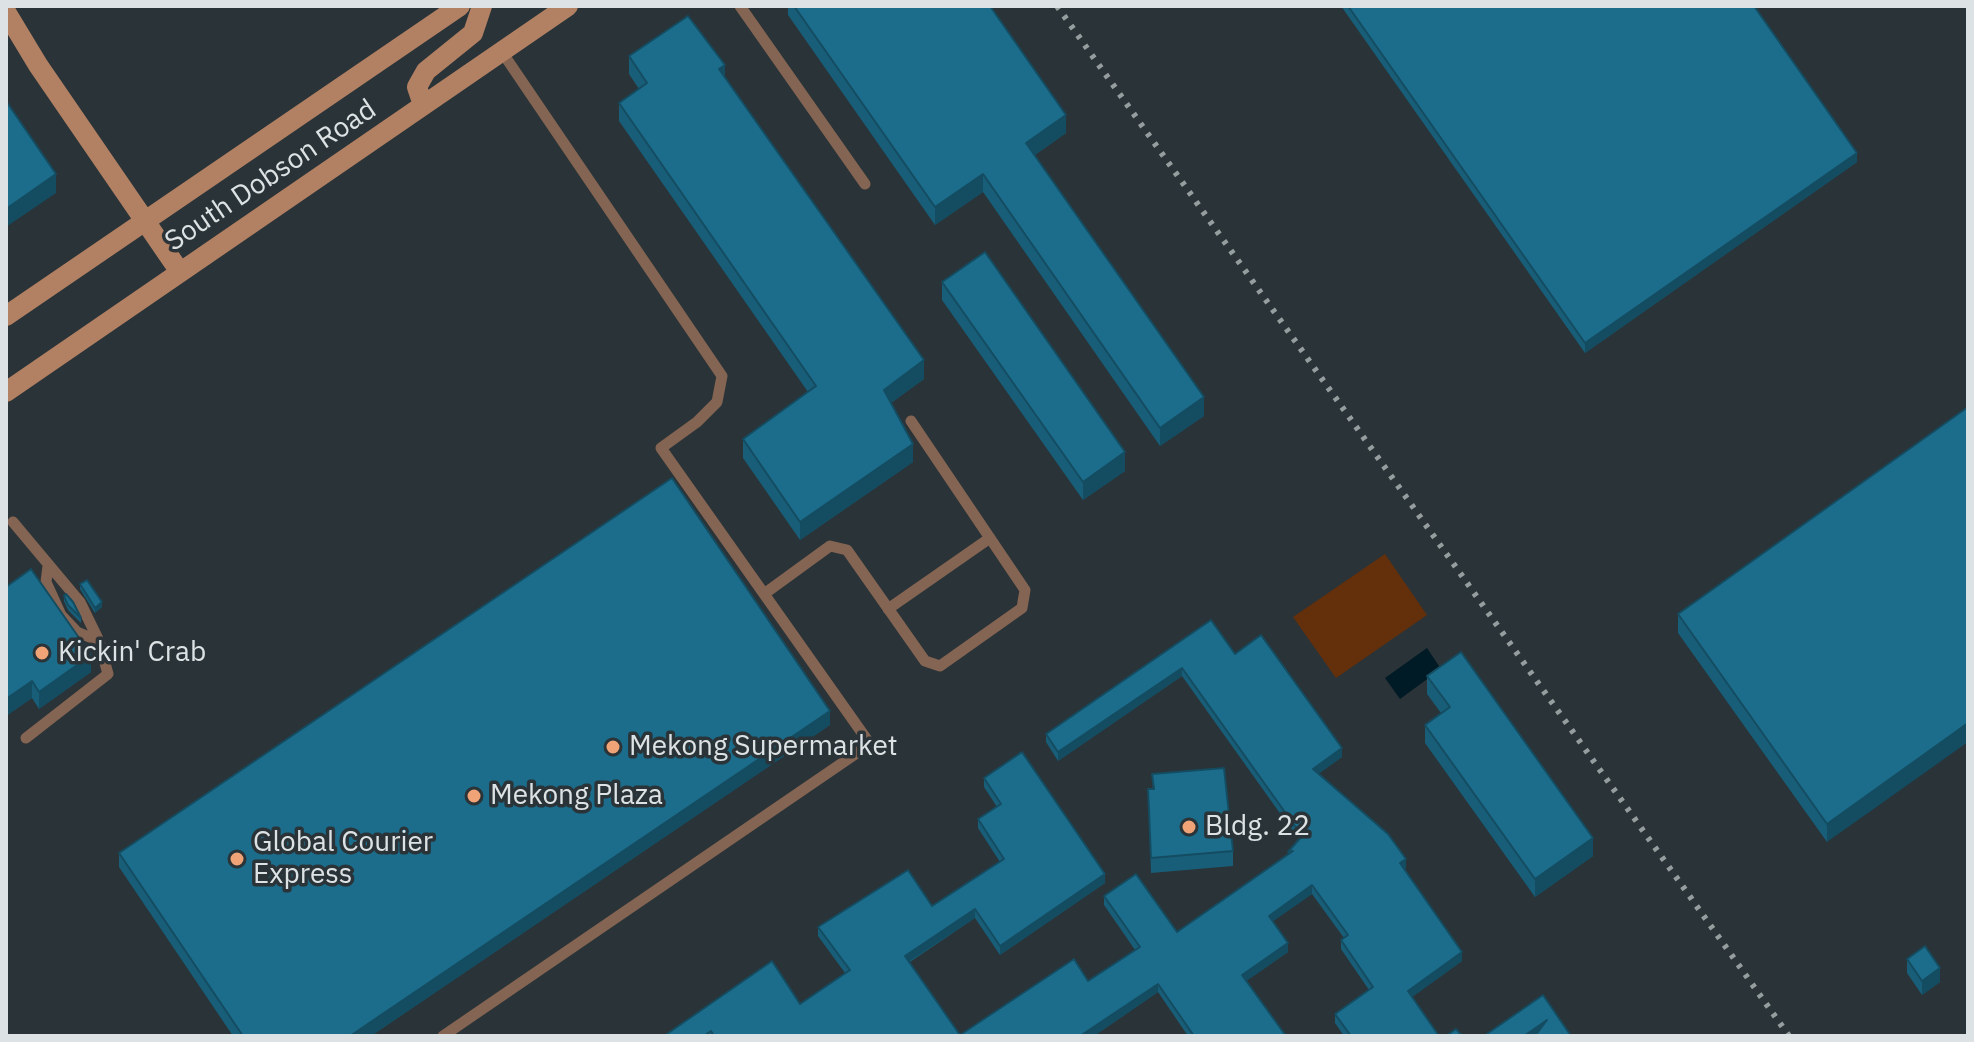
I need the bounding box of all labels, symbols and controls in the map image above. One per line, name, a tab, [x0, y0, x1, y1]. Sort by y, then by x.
street label: South Dobson Road	[159, 93, 383, 259]
place label: Kickin' Crab	[58, 636, 206, 670]
marker: Kickin' Crab	[33, 644, 51, 662]
place label: Mekong Supermarket	[629, 730, 898, 764]
marker: Mekong Supermarket	[604, 738, 622, 756]
place label: Mekong Plaza	[490, 779, 663, 813]
marker: Mekong Plaza	[465, 787, 483, 805]
place label: Bldg. 22	[1205, 810, 1310, 844]
marker: Bldg. 22	[1180, 818, 1198, 836]
place label: Global Courier Express	[253, 826, 433, 892]
marker: Global Courier Express	[228, 850, 246, 868]

